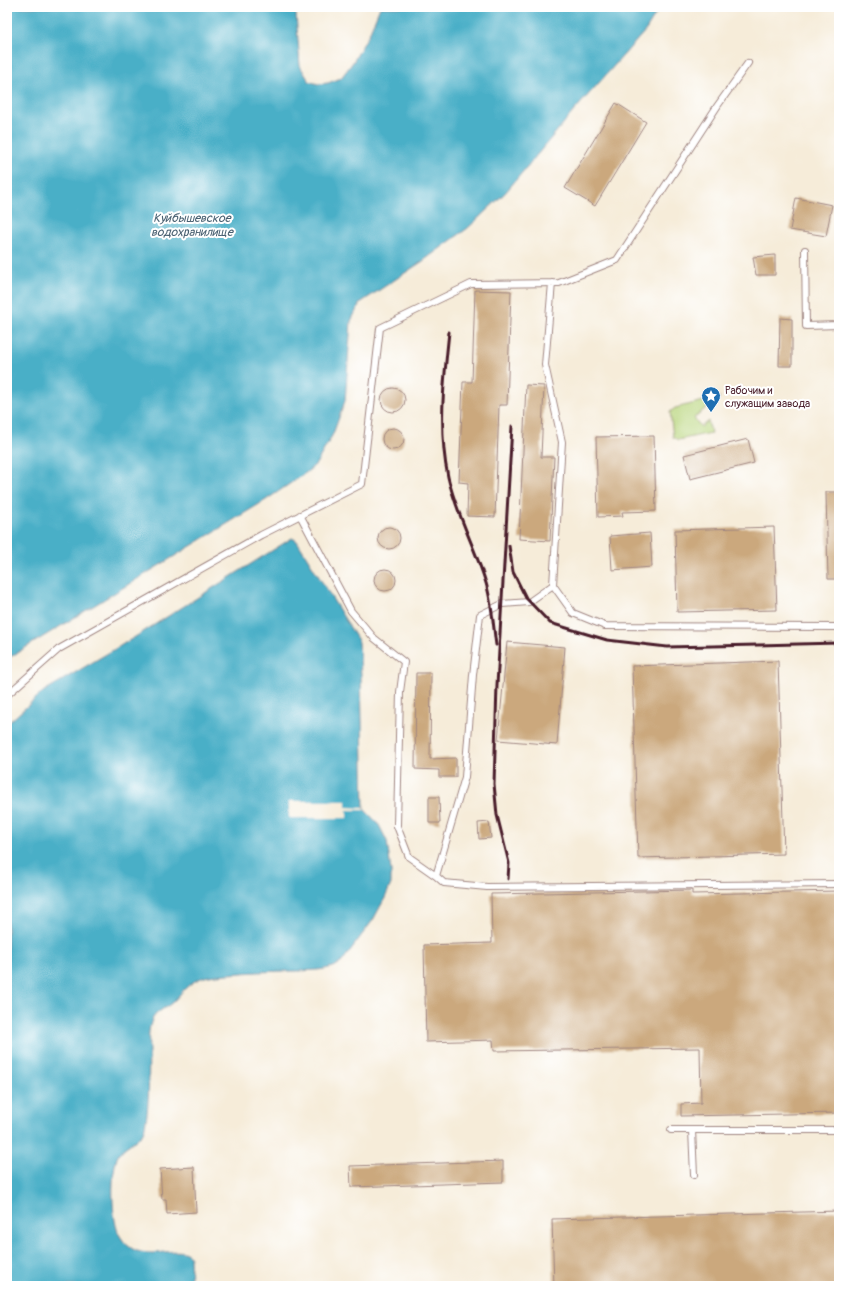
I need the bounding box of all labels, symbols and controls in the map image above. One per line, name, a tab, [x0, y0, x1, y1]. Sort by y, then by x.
water label: Куйбышевское водохранилище	[151, 211, 234, 240]
place label: Рабочим и служащим завода	[725, 384, 810, 410]
place icon: Рабочим и служащим завода	[700, 385, 722, 413]

